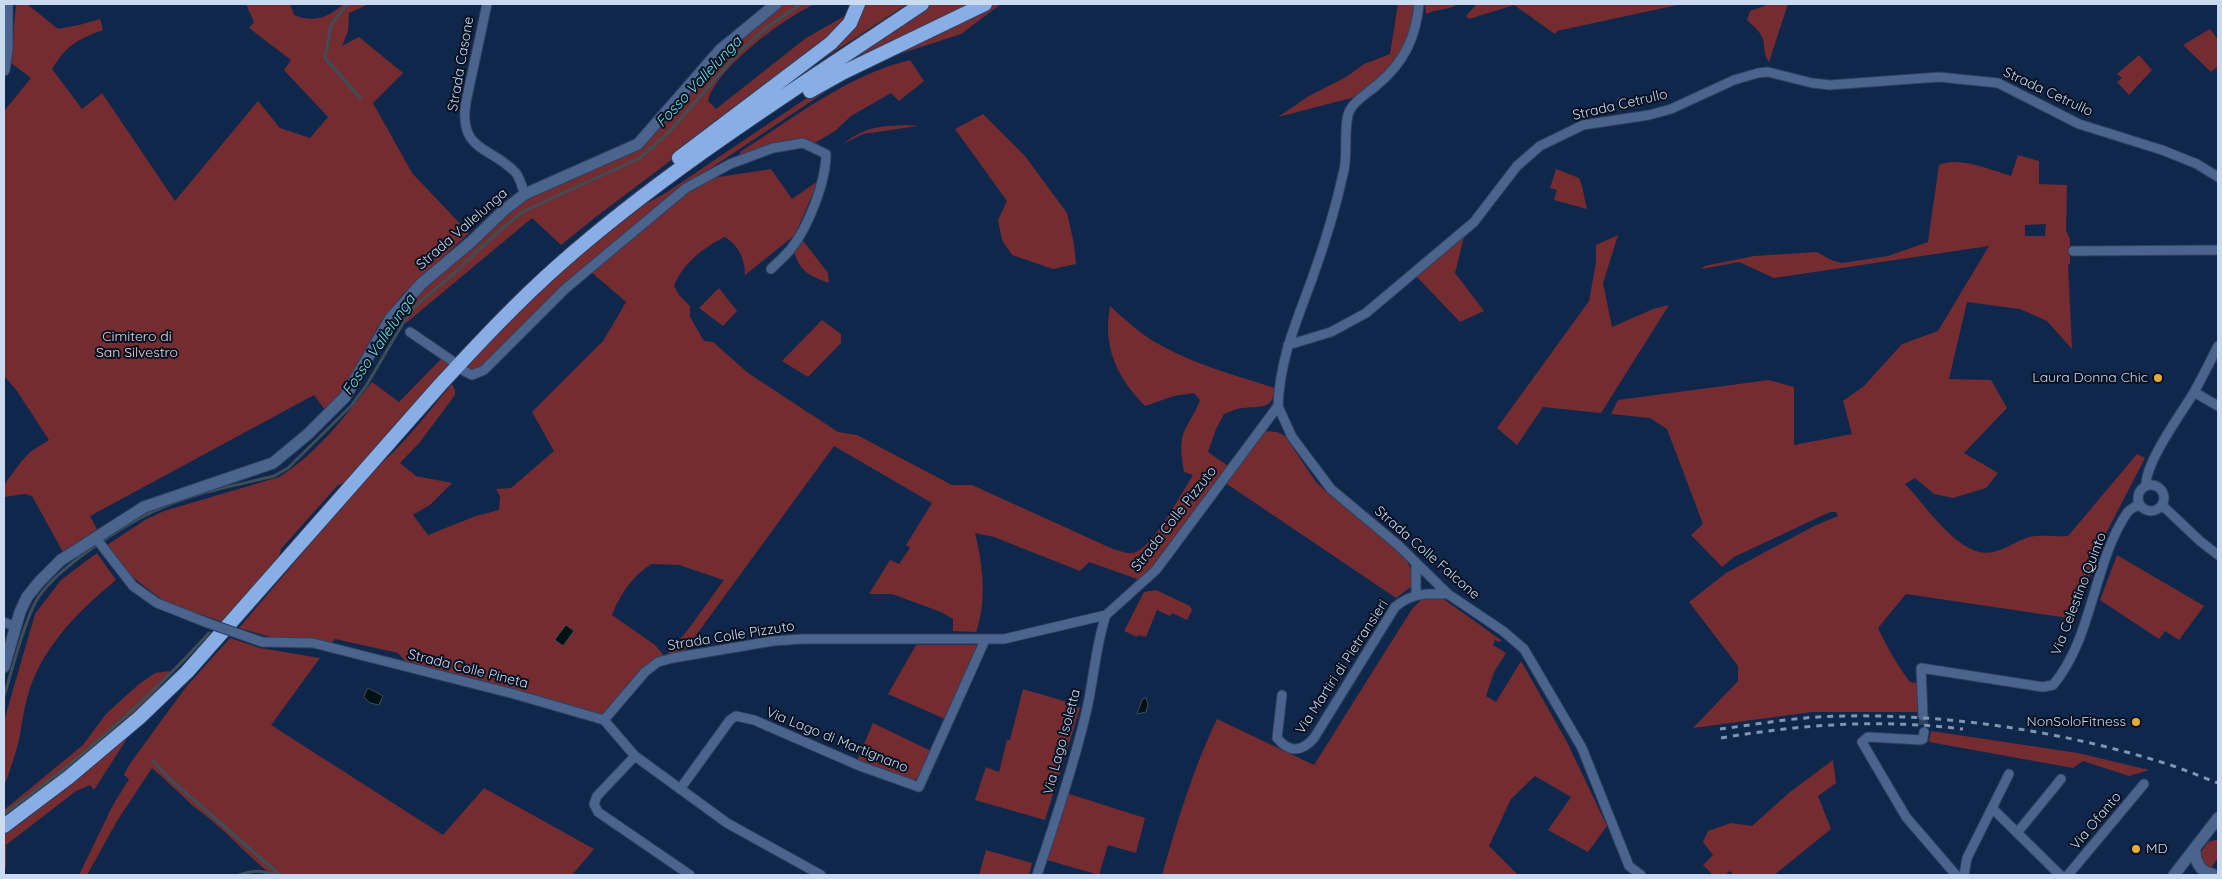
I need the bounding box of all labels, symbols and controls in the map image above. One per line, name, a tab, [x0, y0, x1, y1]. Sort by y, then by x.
street label: Strada Casone	[444, 15, 478, 113]
water label: Fosso Vallelunga	[652, 33, 746, 131]
street label: Strada Cetrullo	[2000, 64, 2096, 120]
street label: Strada Cetrullo	[1571, 86, 1669, 124]
street label: Strada Vallelunga	[413, 185, 511, 273]
water label: Fosso Vallelunga	[339, 291, 419, 399]
park label: Cimitero di San Silvestro	[96, 329, 178, 362]
place label: Laura Donna Chic	[2032, 370, 2148, 386]
marker: Laura Donna Chic	[2152, 372, 2164, 384]
street label: Strada Colle Pizzuto	[1128, 463, 1220, 575]
street label: Strada Colle Falcone	[1371, 503, 1483, 603]
street label: Via Celestino Quinto	[2048, 530, 2110, 658]
street label: Via Martiri di Pietransieri	[1292, 597, 1392, 737]
street label: Strada Colle Pizzuto	[666, 618, 796, 654]
street label: Strada Colle Pineta	[406, 646, 530, 692]
street label: Via Lago Isoletta	[1040, 687, 1084, 797]
street label: Via Lago di Martignano	[764, 704, 910, 776]
place label: NonSoloFitness	[2027, 714, 2126, 730]
marker: NonSoloFitness	[2130, 716, 2142, 728]
street label: Via Ofanto	[2067, 789, 2125, 853]
place label: MD	[2146, 841, 2168, 857]
marker: MD	[2130, 843, 2142, 855]

